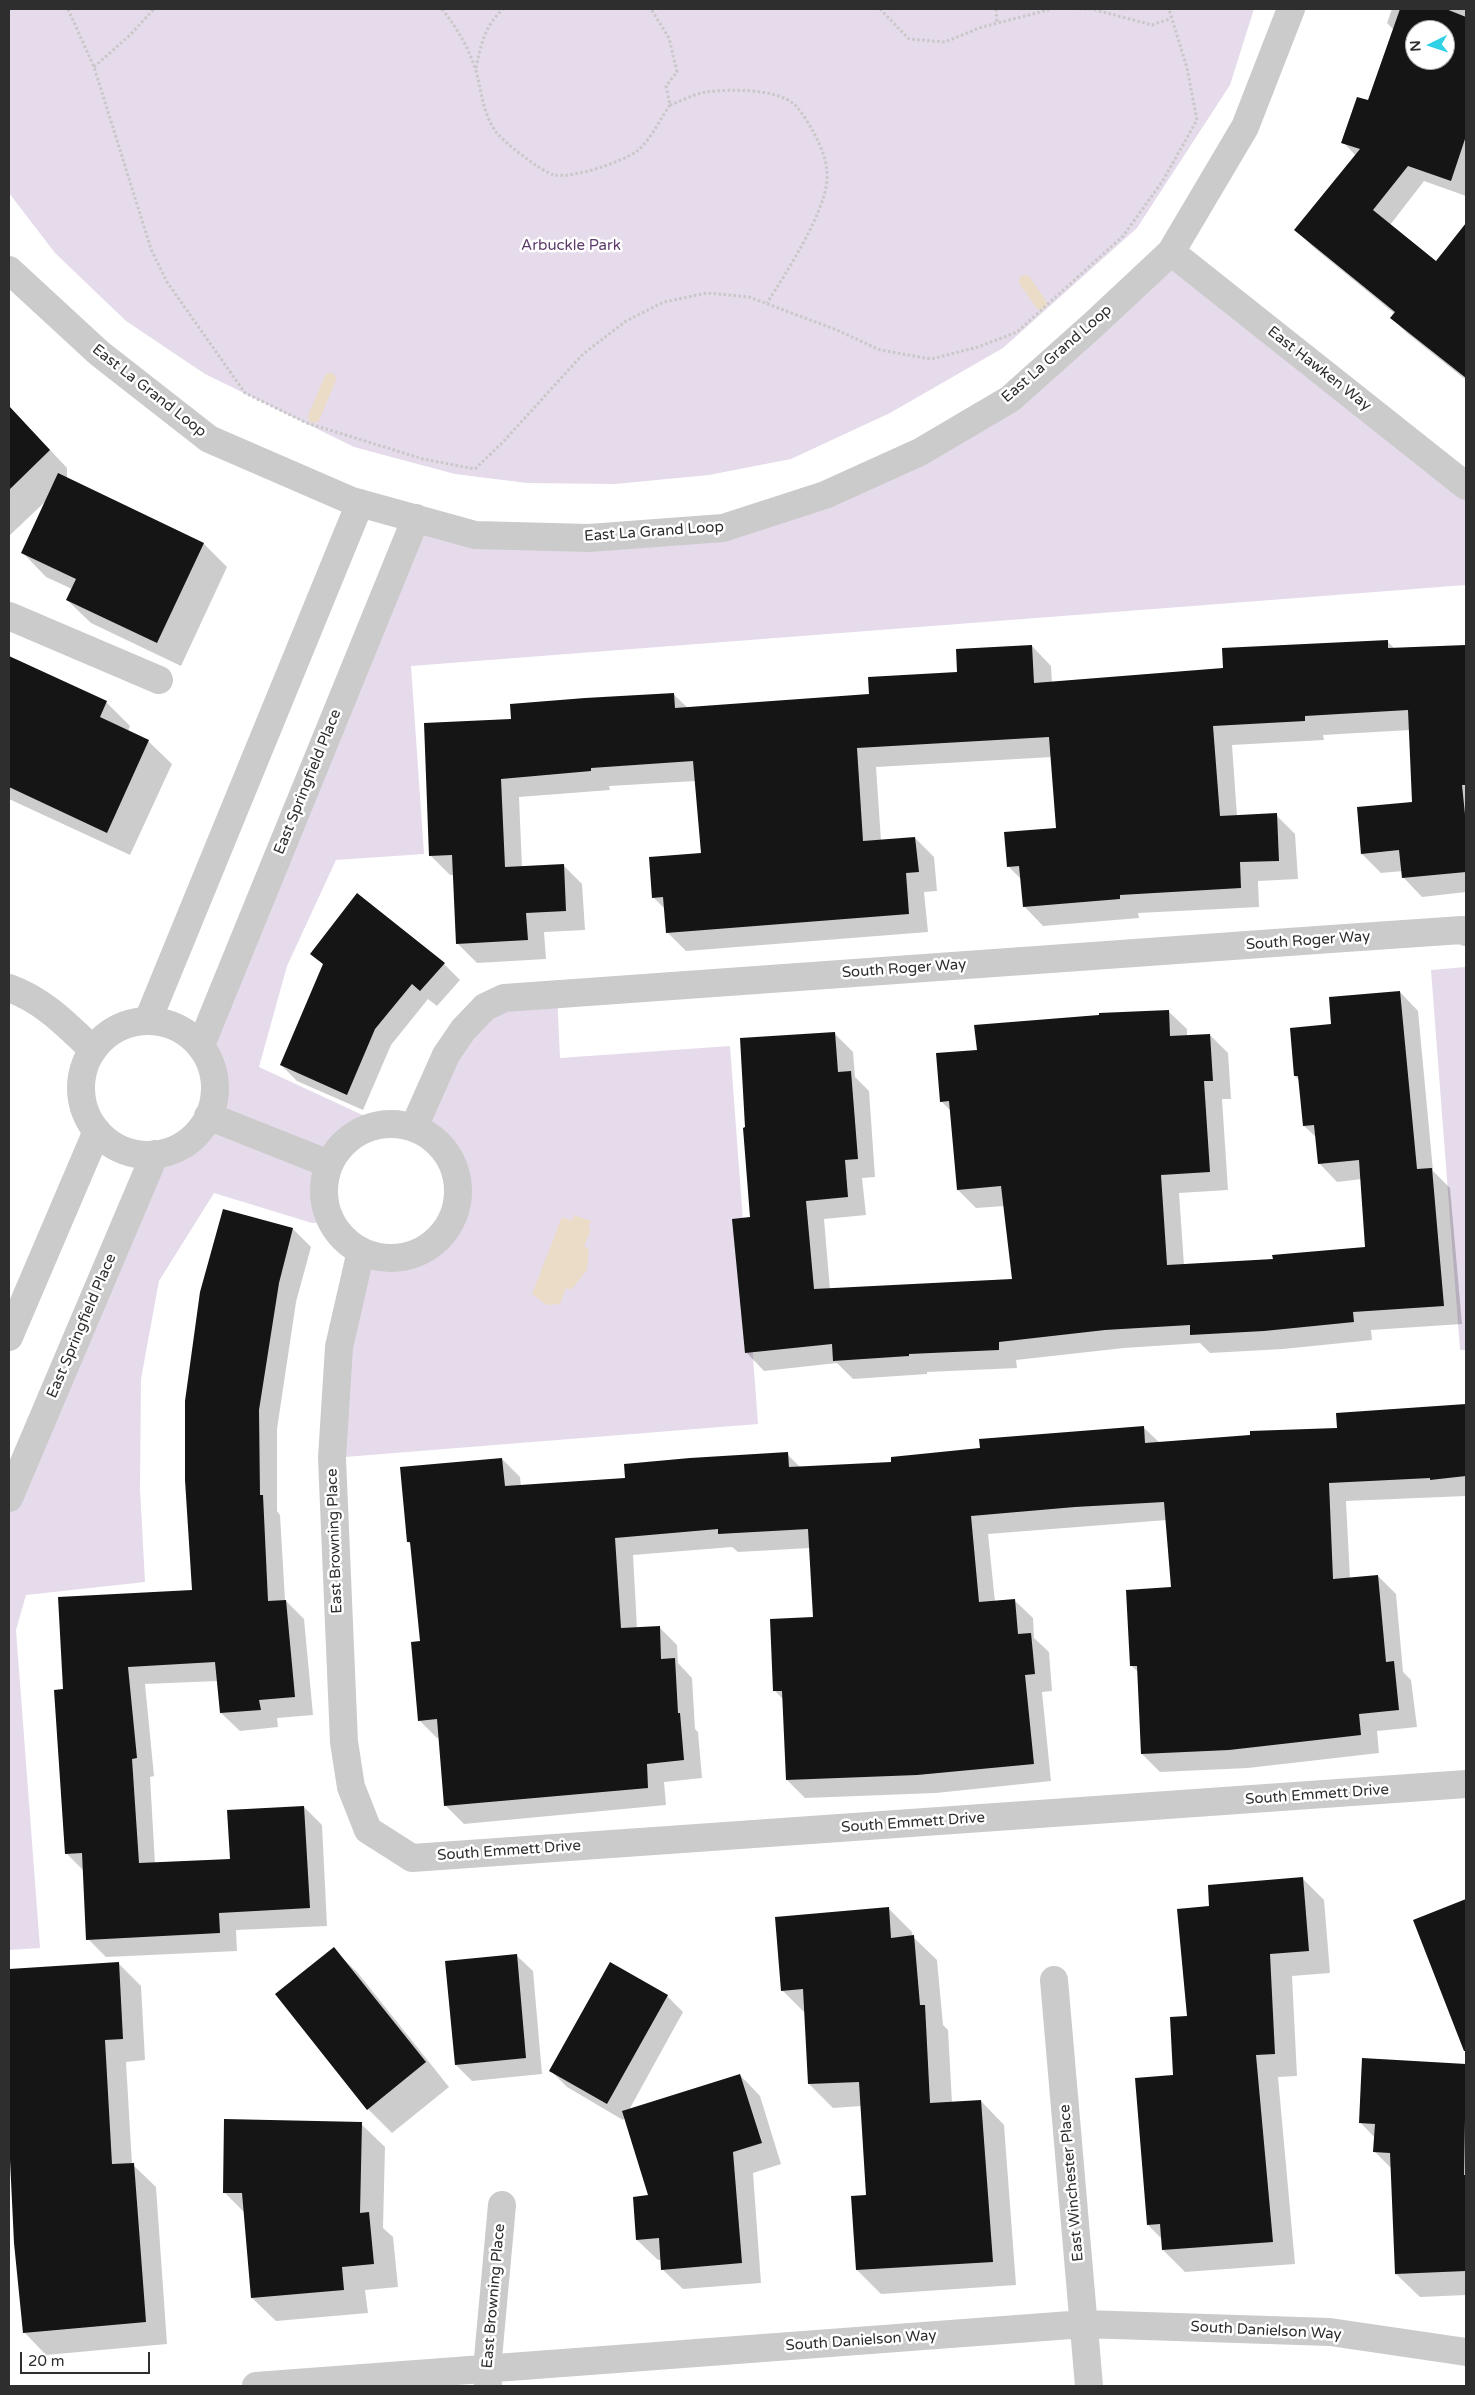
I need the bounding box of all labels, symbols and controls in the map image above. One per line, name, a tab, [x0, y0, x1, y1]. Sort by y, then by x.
north arrow	[1405, 20, 1455, 70]
text: N	[1407, 40, 1424, 52]
park label: Arbuckle Park	[521, 237, 621, 255]
street label: East La Grand Loop	[998, 301, 1116, 407]
street label: East Hawken Way	[1264, 323, 1374, 415]
street label: East La Grand Loop	[88, 341, 210, 441]
street label: East La Grand Loop	[584, 518, 724, 546]
street label: East Springfield Place	[271, 707, 345, 857]
street label: South Roger Way	[1245, 928, 1371, 954]
street label: South Roger Way	[841, 956, 967, 982]
street label: East Springfield Place	[43, 1251, 121, 1401]
street label: East Browning Place	[323, 1468, 347, 1614]
street label: South Emmett Drive	[1245, 1781, 1389, 1809]
street label: South Emmett Drive	[841, 1809, 985, 1837]
street label: South Emmett Drive	[437, 1837, 581, 1865]
street label: East Winchester Place	[1056, 2104, 1088, 2262]
street label: East Browning Place	[479, 2223, 509, 2369]
street label: South Danielson Way	[1190, 2318, 1342, 2344]
street label: South Danielson Way	[785, 2327, 937, 2355]
scale bar	[22, 2342, 152, 2374]
text: 20 m	[28, 2352, 65, 2370]

